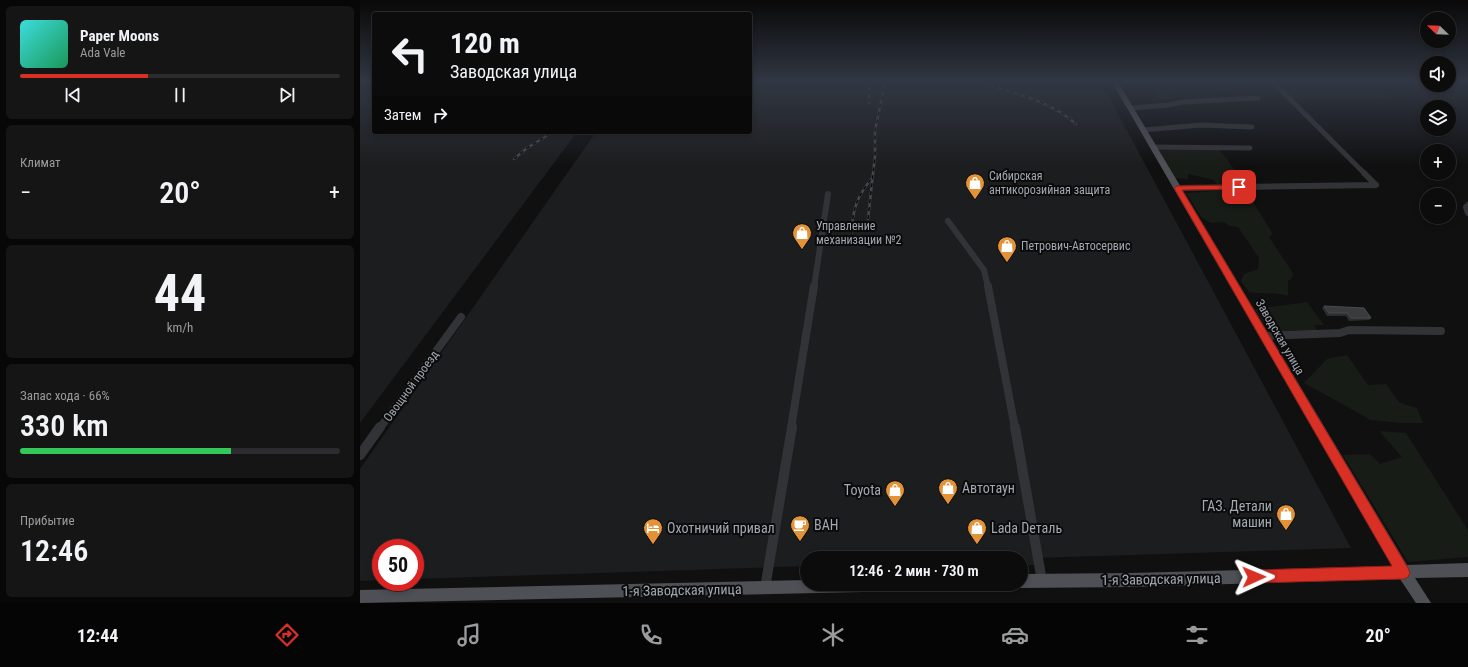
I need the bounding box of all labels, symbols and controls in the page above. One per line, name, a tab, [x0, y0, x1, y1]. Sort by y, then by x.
north arrow	[1420, 12, 1456, 48]
map controls	[1420, 12, 1456, 224]
text: Paper Moons	[80, 27, 159, 45]
text: 120 m	[450, 27, 520, 60]
icon: left	[384, 28, 436, 80]
text: Ada Vale	[80, 45, 125, 60]
button: sound	[1420, 56, 1456, 92]
text: Заводская улица	[450, 61, 577, 82]
icon: previous	[62, 84, 84, 106]
icon: pause	[169, 84, 191, 106]
icon: next	[276, 84, 298, 106]
button: layers	[1420, 100, 1456, 136]
icon: right	[429, 104, 451, 126]
text: Затем	[384, 106, 421, 124]
button: +	[1420, 144, 1456, 180]
text: Климат	[20, 155, 61, 170]
place label: Сибирская антикорозийная защита	[989, 169, 1111, 197]
pin	[1222, 170, 1256, 204]
shop icon: Сибирская антикорозийная защита	[964, 172, 986, 200]
text: 20°	[159, 175, 201, 210]
icon: arrive	[1228, 176, 1250, 198]
text: −	[20, 180, 31, 205]
text: +	[329, 180, 340, 205]
button: −	[1420, 188, 1456, 224]
place label: Управление механизации №2	[816, 219, 902, 247]
shop icon: Управление механизации №2	[791, 222, 813, 250]
shop icon: Петрович-Автосервис	[996, 235, 1018, 263]
place label: Петрович-Автосервис	[1021, 239, 1131, 253]
text: 44	[154, 263, 206, 324]
street label: Заводская улица	[1253, 297, 1307, 377]
text: km/h	[167, 320, 193, 335]
street label: Овощной проезд	[381, 347, 442, 424]
text: Запас хода · 66%	[20, 388, 110, 403]
text: 330 km	[20, 408, 109, 443]
shop icon: Автотаун	[937, 477, 959, 505]
shop icon: Toyota	[884, 479, 906, 507]
place label: Автотаун	[962, 480, 1015, 496]
place label: Toyota	[844, 482, 881, 498]
place label: ГАЗ. Детали машин	[1202, 498, 1272, 530]
shop icon: ГАЗ. Детали машин	[1275, 503, 1297, 531]
text: Прибытие	[20, 513, 75, 528]
cafe icon: ВАН	[789, 514, 811, 542]
hotel icon: Охотничий привал	[642, 517, 664, 545]
place label: ВАН	[814, 517, 838, 533]
shop icon: Lada Dеталь	[966, 517, 988, 545]
place label: Охотничий привал	[667, 520, 775, 536]
place label: Lada Dеталь	[991, 520, 1062, 536]
text: 12:46	[20, 533, 88, 568]
speed limit sign: 50	[372, 539, 424, 591]
position arrow	[1233, 556, 1275, 598]
text: 12:46 · 2 мин · 730 m	[849, 562, 979, 580]
street label: 1-я Заводская улица	[1101, 570, 1221, 588]
street label: 1-я Заводская улица	[622, 581, 742, 599]
icon: directions	[273, 621, 301, 649]
icon: music	[455, 621, 483, 649]
icon: phone	[637, 621, 665, 649]
icon: climate	[819, 621, 847, 649]
icon: car	[1001, 621, 1029, 649]
icon: filters	[1183, 621, 1211, 649]
text: 12:44	[77, 625, 118, 646]
text: 20°	[1366, 625, 1391, 646]

